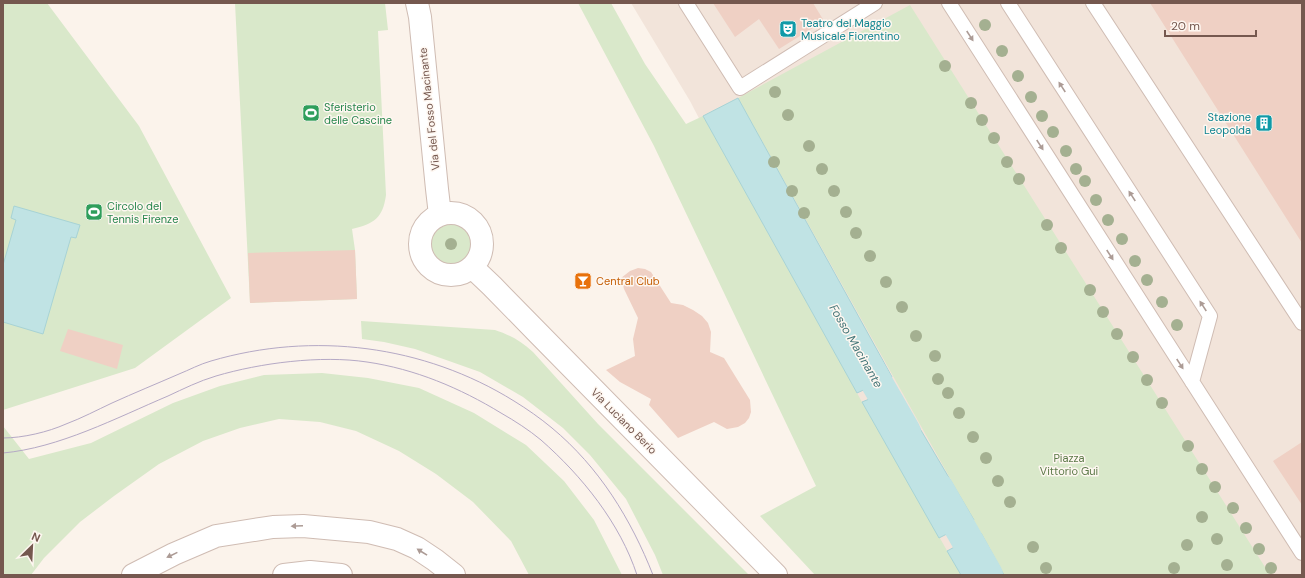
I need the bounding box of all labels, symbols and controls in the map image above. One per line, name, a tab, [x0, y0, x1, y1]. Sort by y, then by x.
scale bar	[1165, 12, 1256, 38]
place label: Teatro del Maggio Musicale Fiorentino	[801, 16, 900, 43]
text: 20 m	[1171, 18, 1200, 34]
theatre icon: Teatro del Maggio Musicale Fiorentino	[778, 19, 798, 39]
one-way arrow	[966, 31, 974, 41]
street label: Via del Fosso Macinante	[416, 47, 442, 171]
one-way arrow	[1058, 82, 1066, 92]
place label: Sferisterio delle Cascine	[324, 100, 392, 127]
sports icon: Sferisterio delle Cascine	[301, 103, 321, 123]
place label: Stazione Leopolda	[1204, 110, 1251, 137]
building icon: Stazione Leopolda	[1254, 113, 1274, 133]
one-way arrow	[1036, 140, 1044, 150]
one-way arrow	[1128, 191, 1136, 201]
place label: Circolo del Tennis Firenze	[107, 199, 178, 226]
sports icon: Circolo del Tennis Firenze	[84, 202, 104, 222]
one-way arrow	[1106, 250, 1114, 260]
bar icon: Central Club	[573, 271, 593, 291]
place label: Central Club	[596, 274, 660, 288]
one-way arrow	[1199, 300, 1206, 311]
water label: Fosso Macinante	[826, 301, 886, 391]
one-way arrow	[1176, 359, 1184, 369]
street label: Via Luciano Berio	[588, 385, 660, 457]
park label: Piazza Vittorio Gui	[1040, 451, 1098, 478]
one-way arrow	[290, 523, 303, 529]
north arrow	[12, 526, 52, 566]
text: N	[30, 529, 43, 545]
one-way arrow	[417, 548, 427, 556]
one-way arrow	[166, 552, 177, 558]

